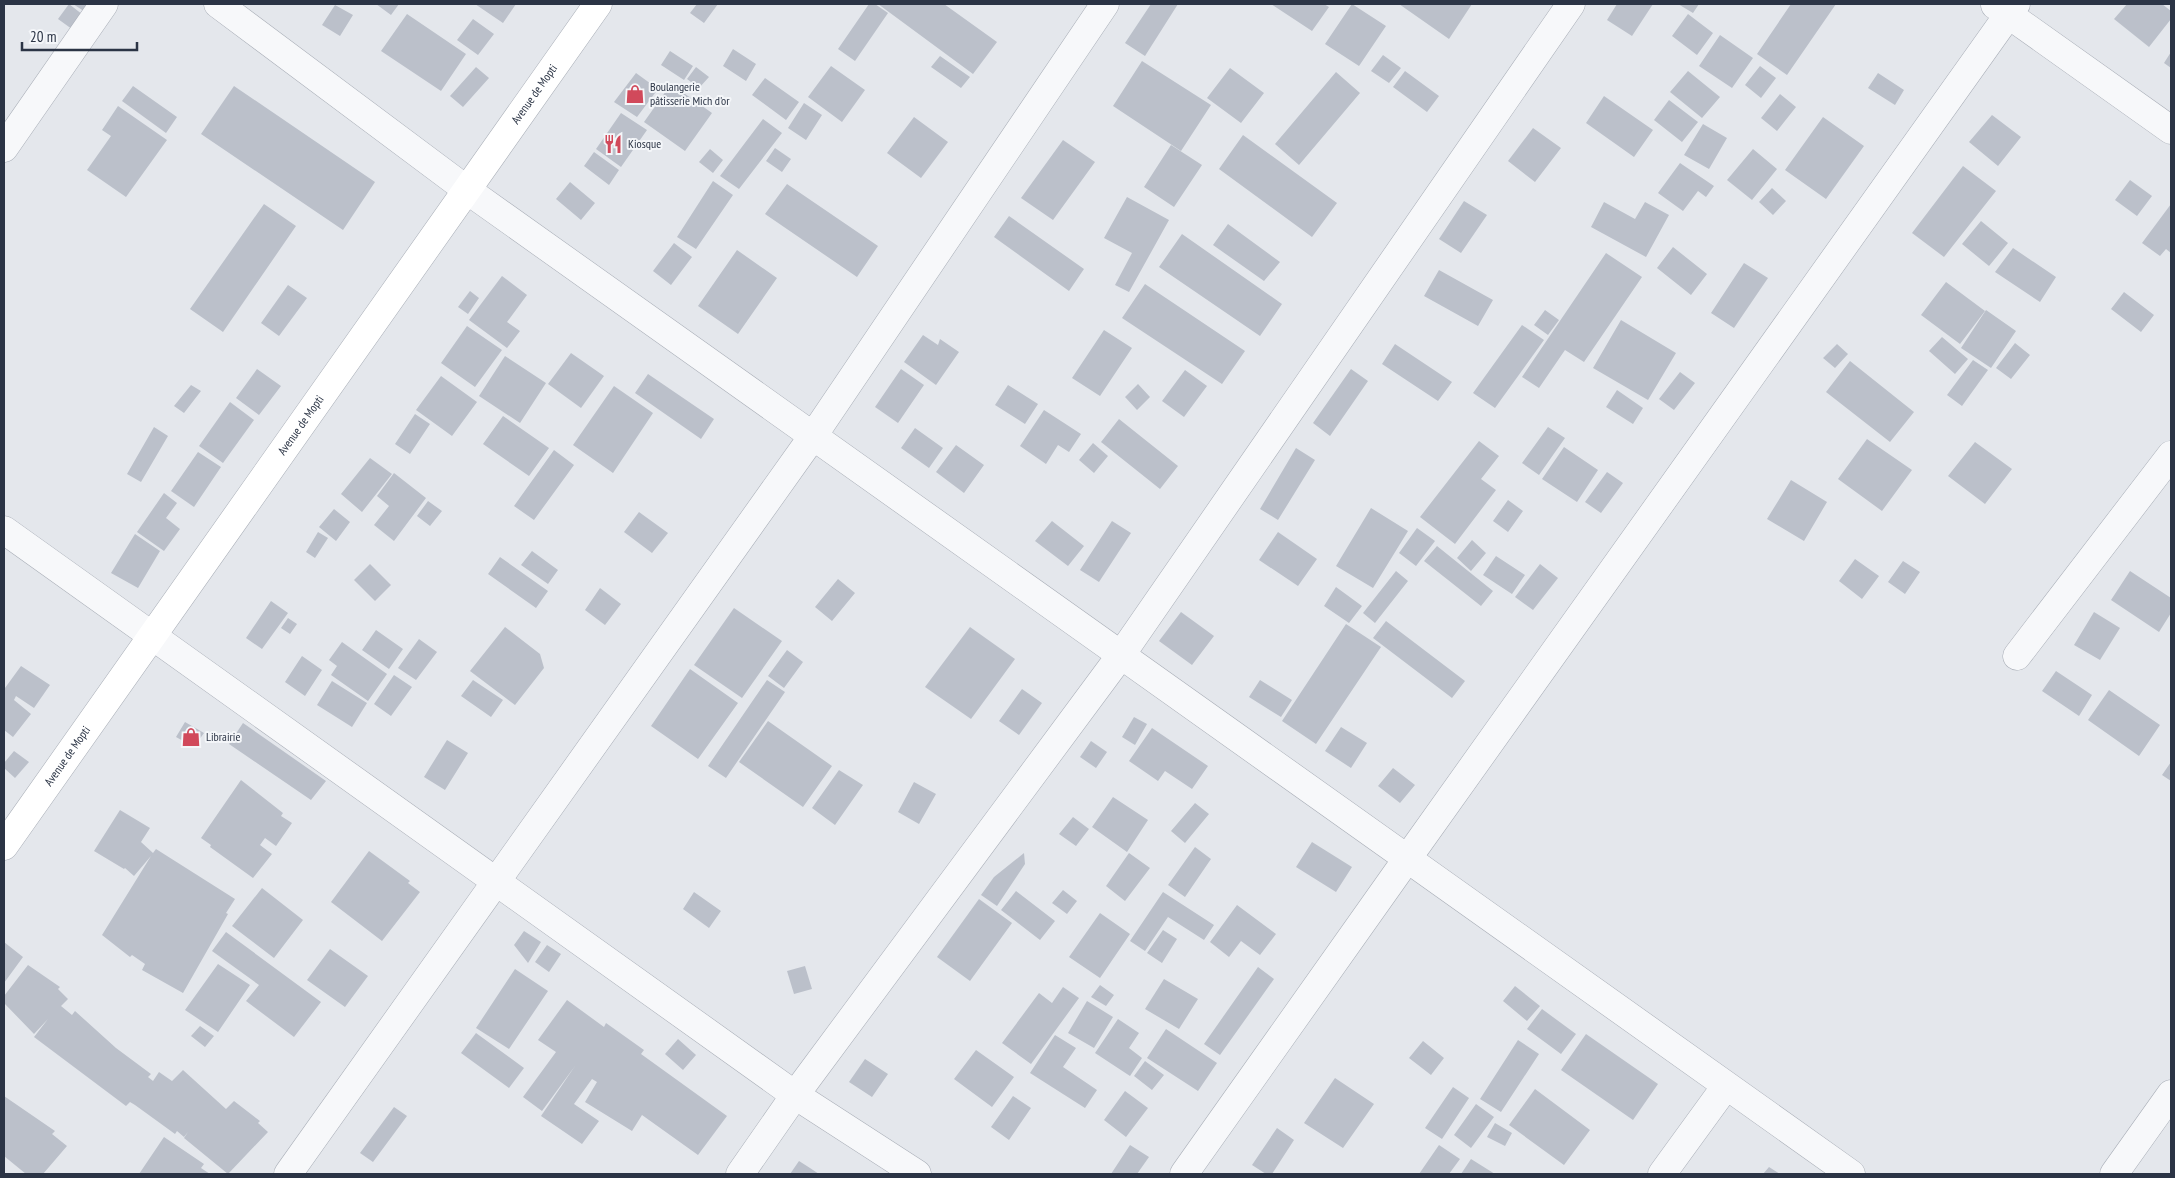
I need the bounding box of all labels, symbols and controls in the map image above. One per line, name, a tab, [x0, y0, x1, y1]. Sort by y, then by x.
scale bar	[22, 20, 138, 52]
text: 20 m	[30, 27, 56, 46]
street label: Avenue de Mopti	[508, 61, 560, 127]
place label: Boulangerie pâtisserie Mich d'or	[650, 79, 730, 108]
shop icon: Boulangerie pâtisserie Mich d'or	[624, 83, 646, 105]
restaurant icon: Kiosque	[602, 133, 624, 155]
place label: Kiosque	[628, 136, 661, 151]
street label: Avenue de Mopti	[274, 392, 327, 458]
street label: Avenue de Mopti	[41, 723, 93, 789]
shop icon: Librairie	[180, 726, 202, 748]
place label: Librairie	[206, 729, 240, 744]

